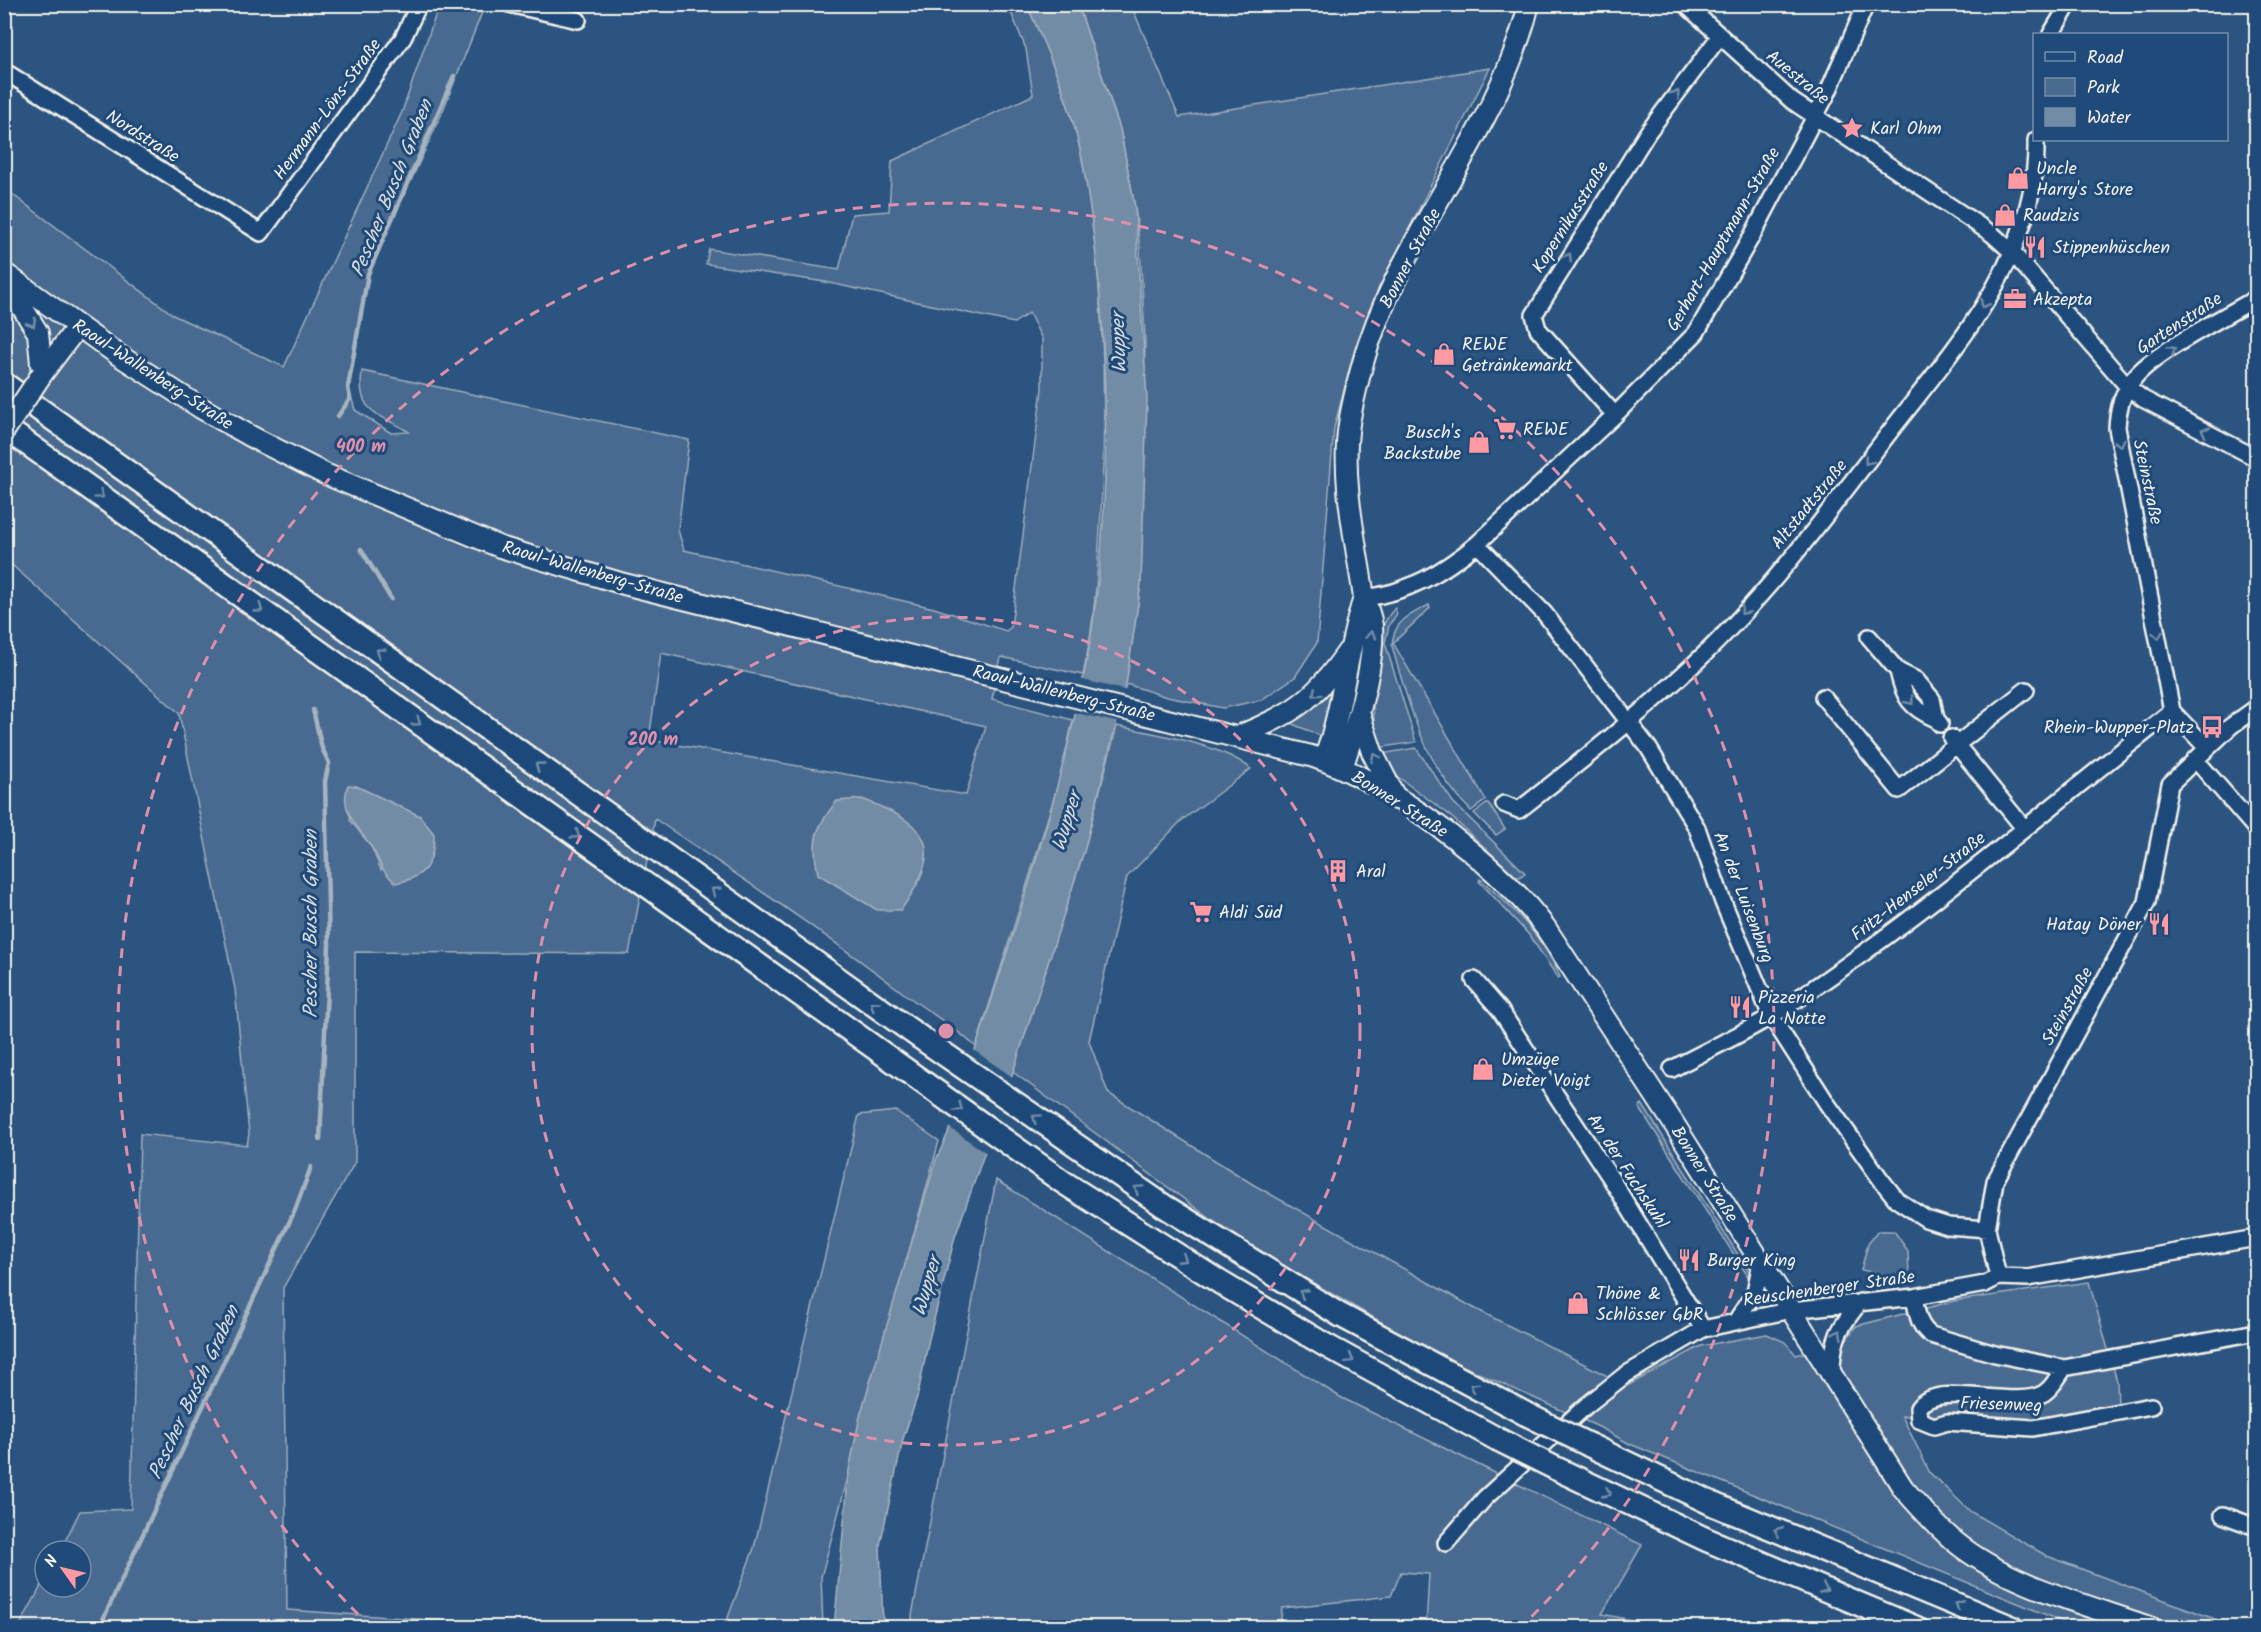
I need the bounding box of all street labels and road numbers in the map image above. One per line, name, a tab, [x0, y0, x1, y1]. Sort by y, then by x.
street label: Hermann-Löns-Straße	[267, 33, 390, 187]
street label: Auestraße	[1759, 43, 1835, 113]
street label: Nordstraße	[99, 103, 185, 172]
street label: Gerhart-Hauptmann-Straße	[1660, 142, 1789, 337]
street label: Kopernikusstraße	[1525, 156, 1617, 280]
street label: Bonner Straße	[1373, 203, 1450, 314]
street label: Gartenstraße	[2131, 285, 2229, 363]
street label: Raoul-Wallenberg-Straße	[66, 312, 239, 438]
street label: Steinstraße	[2123, 437, 2170, 527]
street label: Altstadtstraße	[1765, 453, 1856, 556]
street label: Raoul-Wallenberg-Straße	[499, 534, 687, 613]
street label: Raoul-Wallenberg-Straße	[969, 658, 1158, 731]
street label: Bonner Straße	[1345, 764, 1453, 847]
street label: Fritz-Henseler-Straße	[1845, 825, 1993, 949]
street label: An der Luisenburg	[1704, 828, 1781, 968]
street label: Steinstraße	[2035, 962, 2102, 1051]
street label: An der Fuchskuhl	[1578, 1108, 1675, 1236]
street label: Bonner Straße	[1662, 1121, 1745, 1229]
street label: Reuschenberger Straße	[1741, 1263, 1917, 1316]
street label: Friesenweg	[1960, 1390, 2042, 1421]

